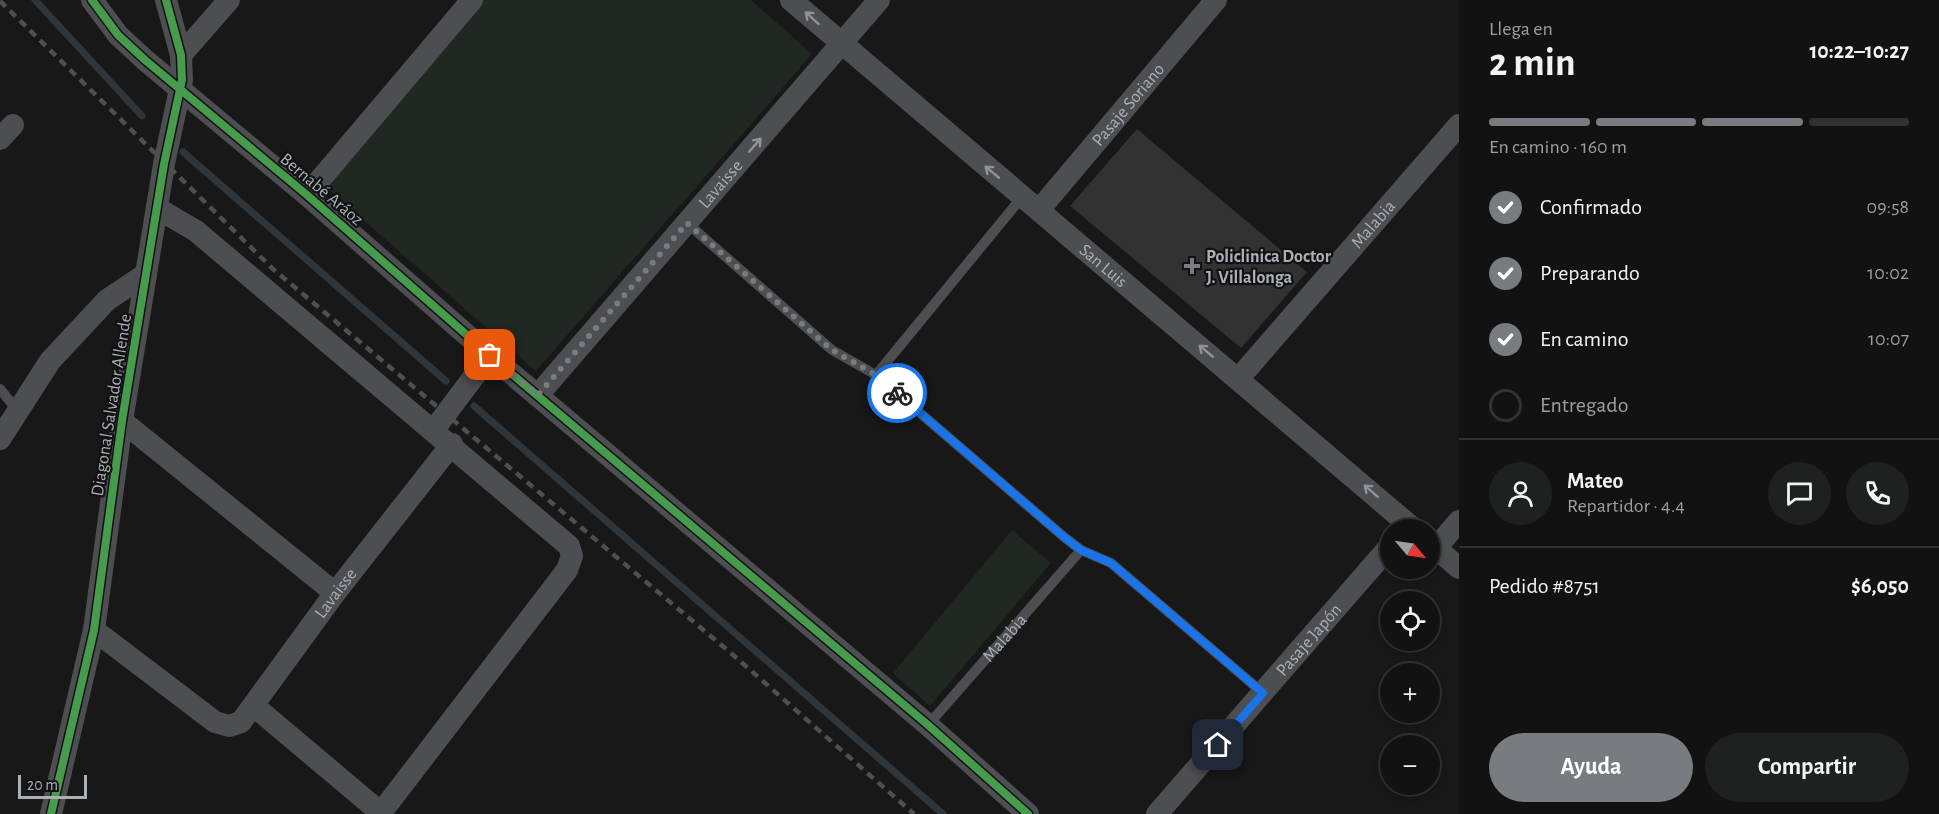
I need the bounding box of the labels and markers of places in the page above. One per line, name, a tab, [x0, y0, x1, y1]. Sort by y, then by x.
place label: Policlinica Doctor J. Villalonga	[1206, 248, 1332, 287]
marker: Policlinica Doctor J. Villalonga	[1183, 257, 1201, 275]
pin	[464, 329, 515, 380]
pin	[1192, 719, 1243, 770]

